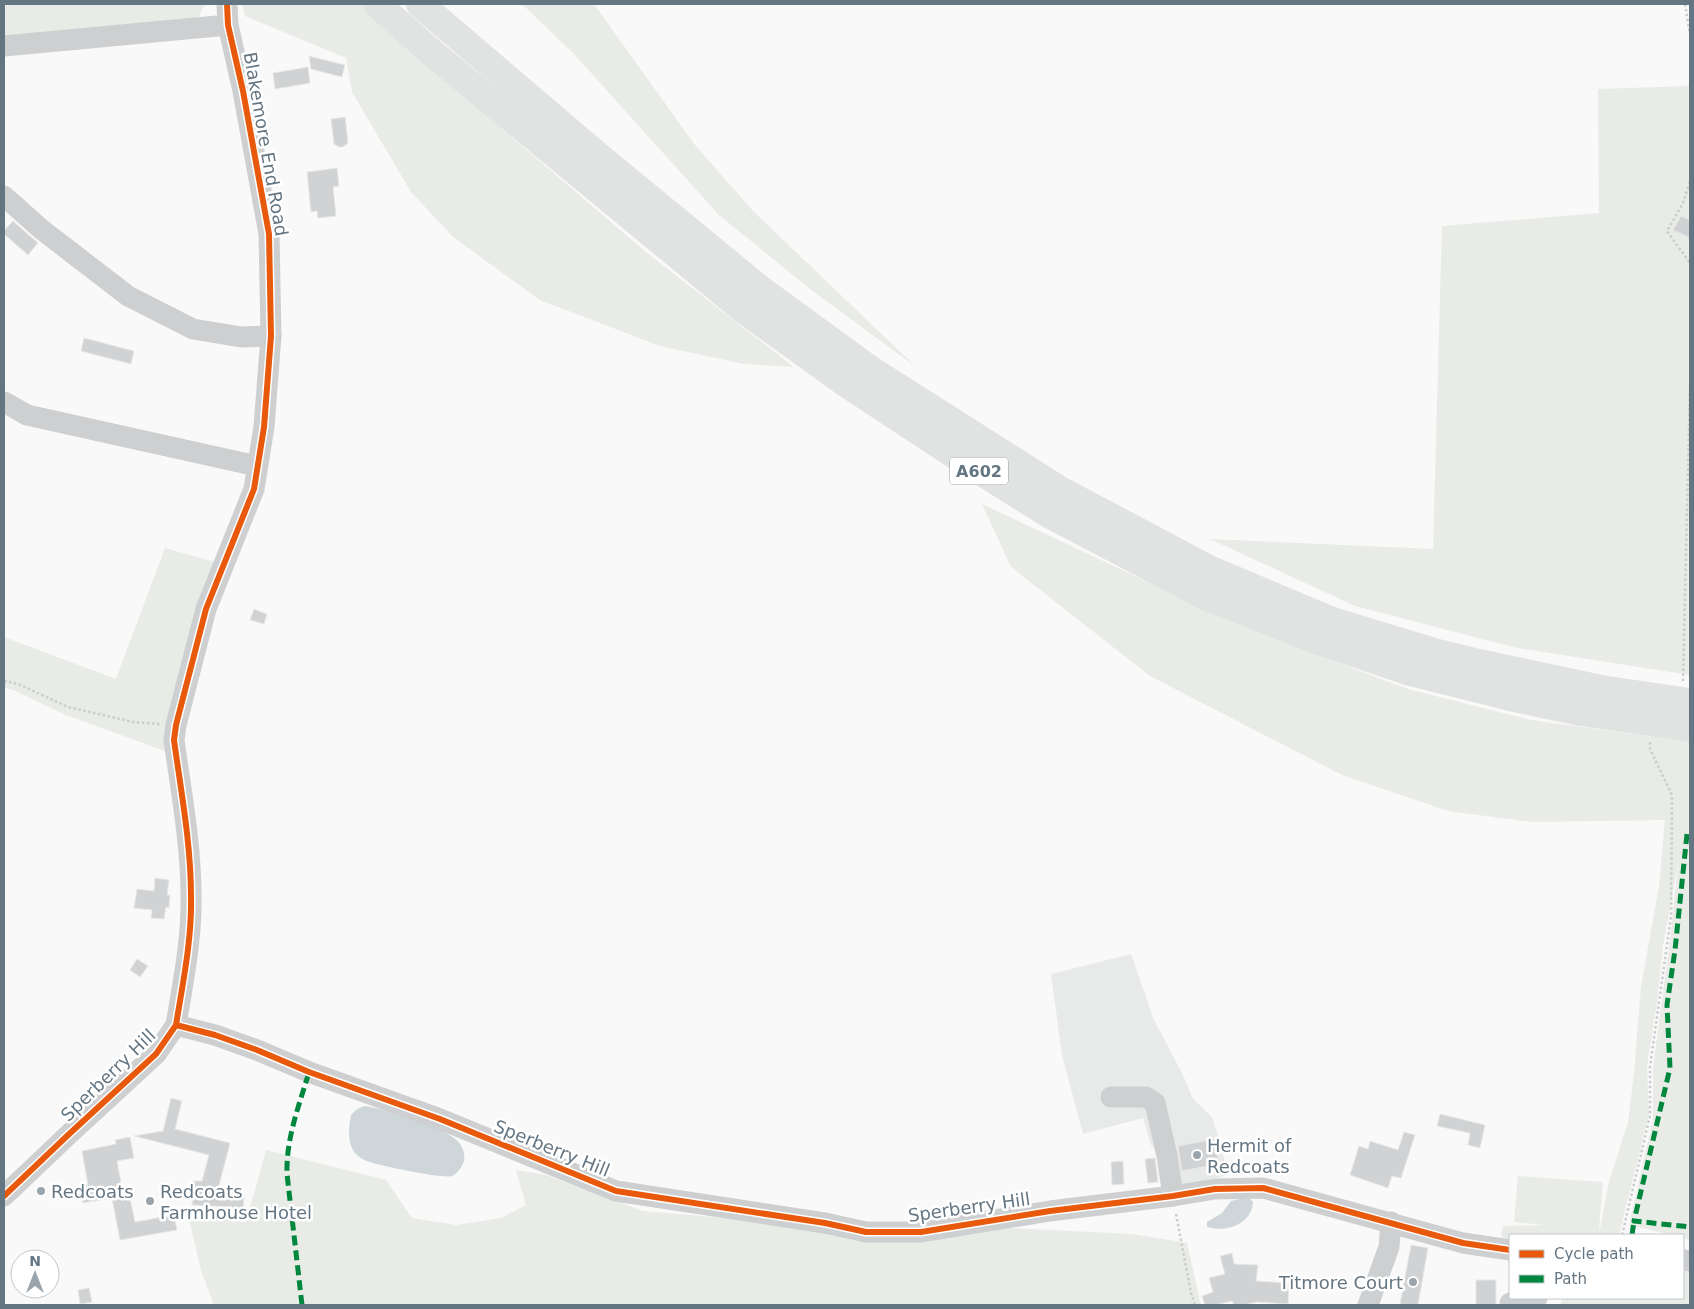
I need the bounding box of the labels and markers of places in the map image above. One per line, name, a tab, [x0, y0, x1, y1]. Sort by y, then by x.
place label: Hermit of Redcoats	[1207, 1135, 1292, 1177]
marker: Hermit of Redcoats	[1191, 1149, 1203, 1161]
place label: Redcoats	[51, 1181, 134, 1202]
place label: Redcoats Farmhouse Hotel	[160, 1181, 312, 1223]
marker: Redcoats	[35, 1185, 47, 1197]
marker: Redcoats Farmhouse Hotel	[144, 1195, 156, 1207]
place label: Titmore Court	[1278, 1272, 1403, 1293]
marker: Titmore Court	[1407, 1276, 1419, 1288]

